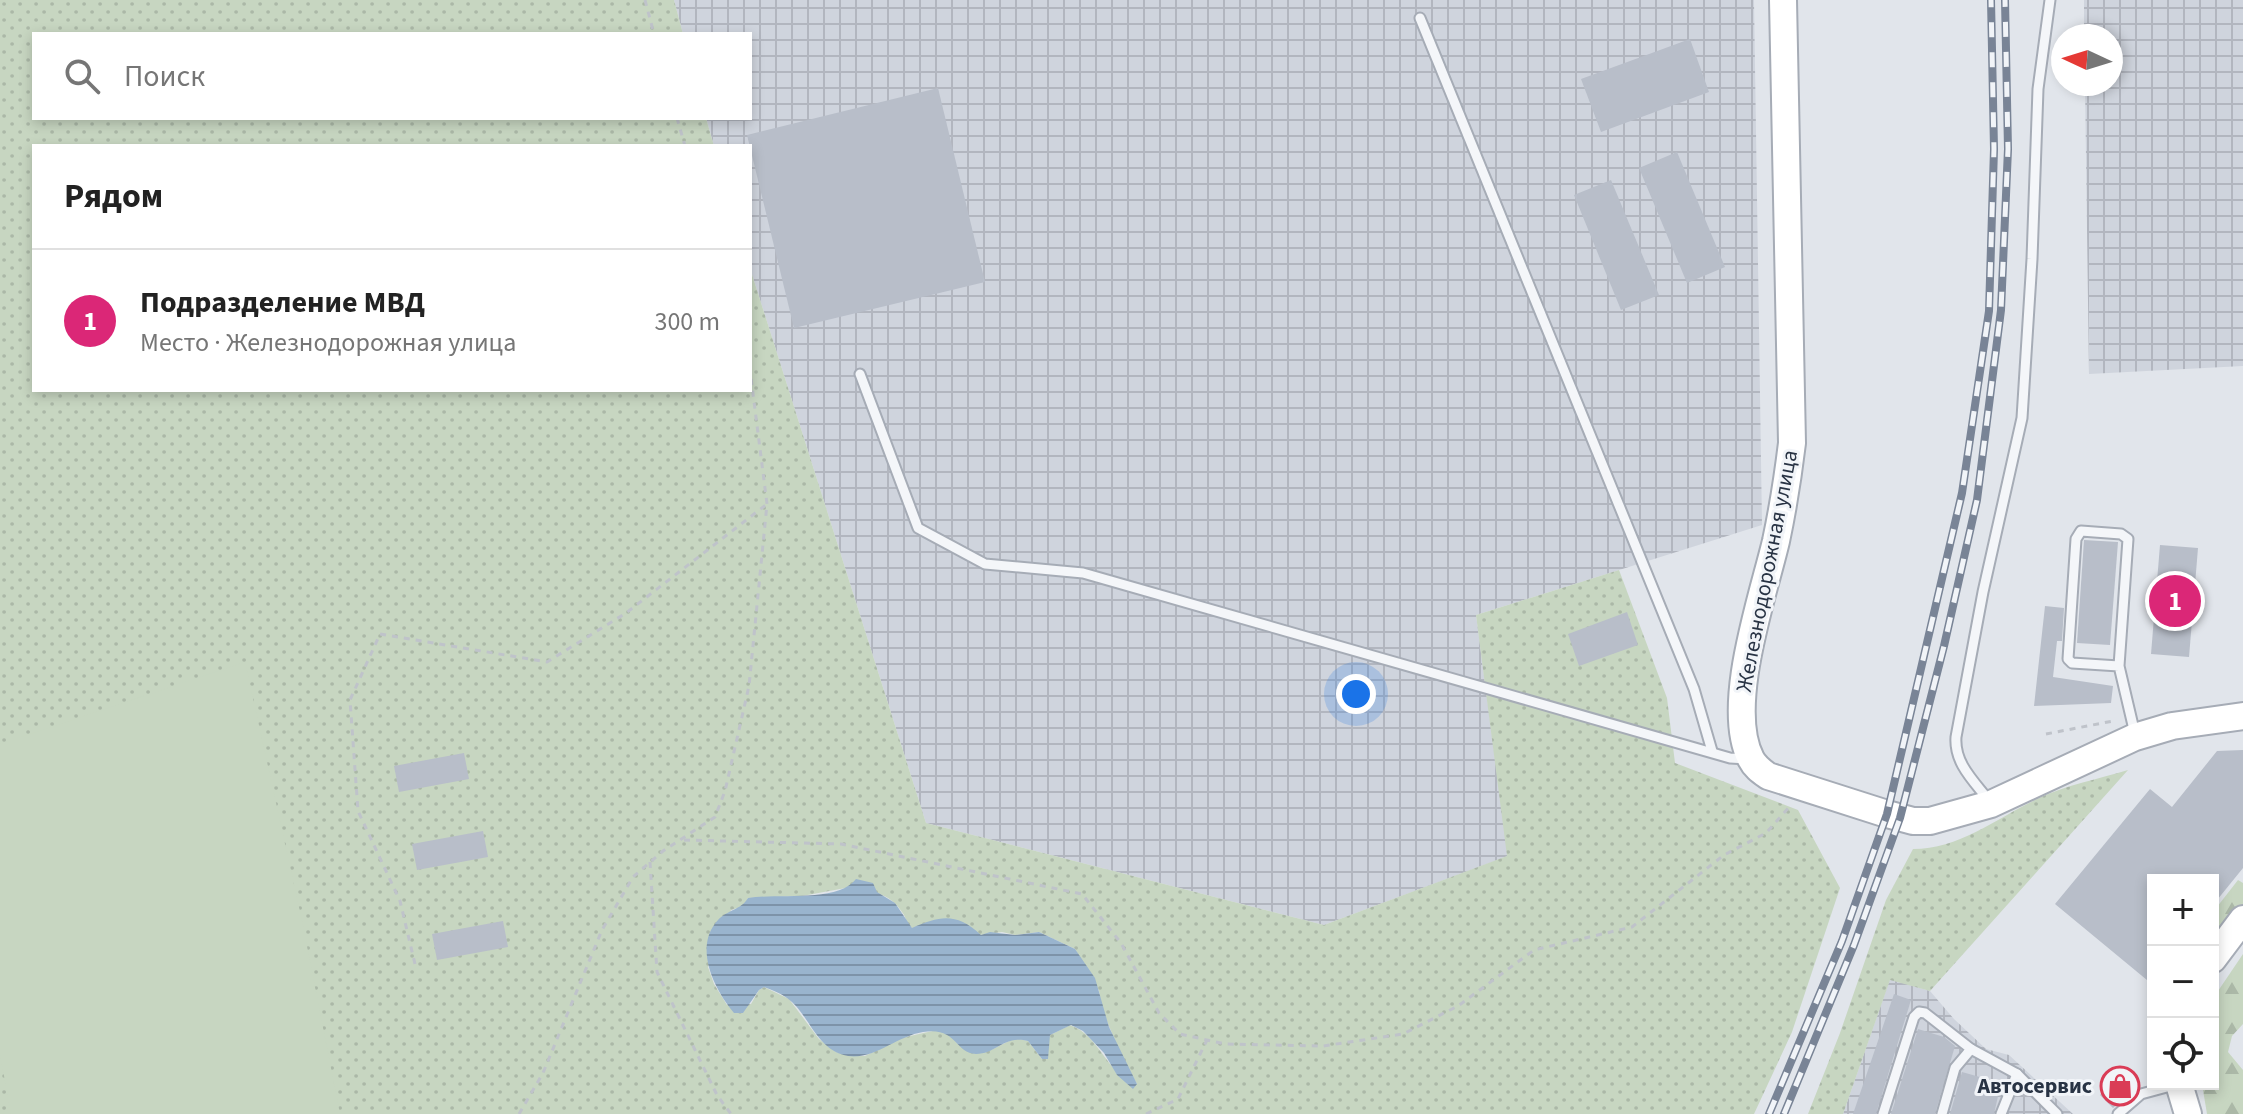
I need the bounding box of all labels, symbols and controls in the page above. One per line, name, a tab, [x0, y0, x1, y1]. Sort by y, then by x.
north arrow	[2051, 24, 2123, 96]
search box	[32, 32, 752, 120]
icon: search	[60, 54, 104, 98]
text: Поиск	[124, 55, 205, 98]
text: Рядом	[64, 172, 163, 221]
text: Подразделение МВД	[140, 281, 425, 324]
text: 1	[83, 303, 97, 340]
text: 300 m	[654, 303, 720, 340]
text: Место · Железнодорожная улица	[140, 324, 516, 361]
street label: Железнодорожная улица	[1728, 447, 1806, 695]
pin: 1	[2149, 571, 2201, 631]
your location	[1336, 674, 1376, 714]
map controls	[2147, 874, 2219, 1090]
button: +	[2147, 874, 2219, 946]
button: −	[2147, 946, 2219, 1018]
button: locate	[2147, 1018, 2219, 1090]
shop icon: Автосервис	[2099, 1065, 2141, 1107]
place label: Автосервис	[1976, 1070, 2092, 1102]

